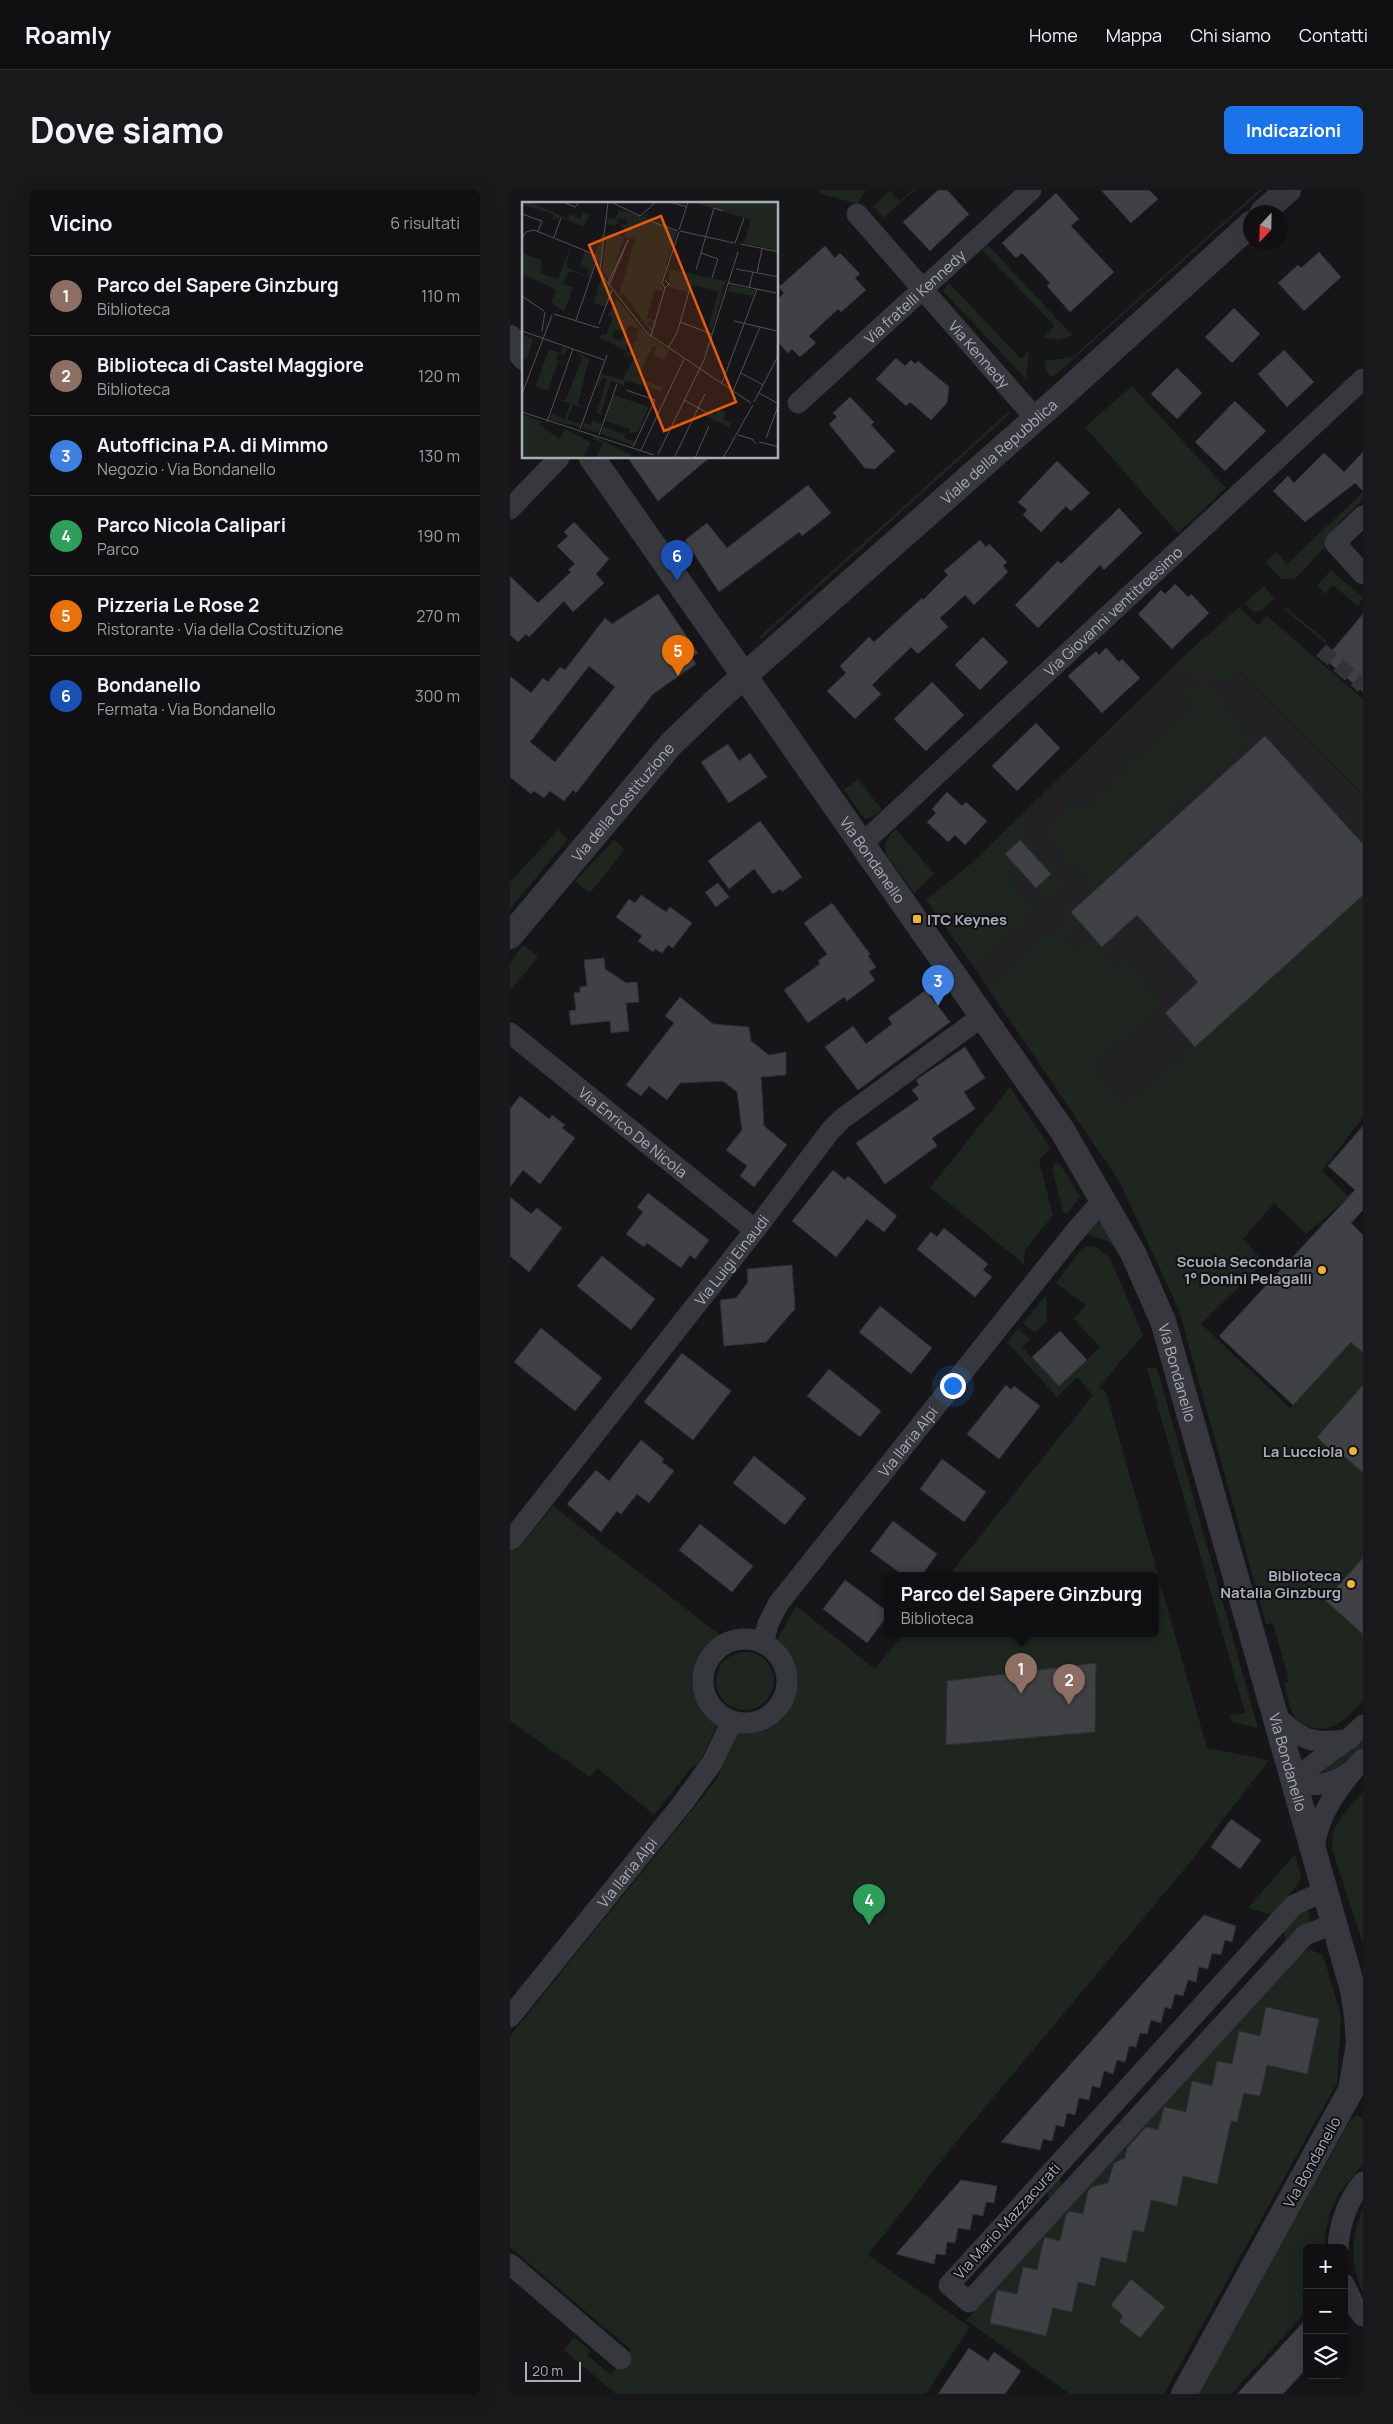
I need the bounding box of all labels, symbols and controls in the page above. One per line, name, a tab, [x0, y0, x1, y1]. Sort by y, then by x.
text: Roamly	[25, 18, 111, 51]
text: Home	[1029, 23, 1078, 47]
text: Mappa	[1106, 23, 1162, 47]
text: Chi siamo	[1190, 23, 1271, 47]
text: Contatti	[1299, 23, 1368, 47]
text: Dove siamo	[30, 106, 224, 154]
button: Indicazioni	[1224, 106, 1363, 154]
inset map	[522, 202, 779, 459]
north arrow	[1243, 205, 1288, 250]
text: Vicino	[50, 209, 113, 237]
text: 6 risultati	[390, 212, 460, 234]
street label: Via fratelli Kennedy	[859, 244, 970, 348]
text: Parco del Sapere Ginzburg	[97, 272, 339, 298]
text: 1	[62, 285, 70, 307]
text: 110 m	[421, 285, 460, 307]
text: Biblioteca	[97, 298, 170, 320]
street label: Via Kennedy	[944, 316, 1015, 393]
text: Biblioteca di Castel Maggiore	[97, 352, 364, 378]
text: 2	[61, 365, 71, 387]
text: 120 m	[418, 365, 460, 387]
text: Biblioteca	[97, 378, 170, 400]
street label: Viale della Repubblica	[936, 394, 1062, 509]
text: Autofficina P.A. di Mimmo	[97, 432, 328, 458]
text: 3	[61, 445, 71, 467]
text: 130 m	[418, 445, 460, 467]
text: Negozio · Via Bondanello	[97, 458, 276, 480]
text: Parco Nicola Calipari	[97, 512, 286, 538]
text: 4	[61, 525, 71, 547]
text: 190 m	[417, 525, 460, 547]
text: Parco	[97, 538, 139, 560]
pin: 6	[661, 540, 693, 581]
street label: Via Giovanni ventitreesimo	[1039, 541, 1187, 681]
text: Pizzeria Le Rose 2	[97, 592, 259, 618]
text: 5	[61, 605, 71, 627]
text: 270 m	[416, 605, 460, 627]
text: Ristorante · Via della Costituzione	[97, 618, 343, 640]
pin: 5	[662, 635, 694, 676]
text: Bondanello	[97, 672, 201, 698]
text: 6	[61, 685, 71, 707]
text: 300 m	[415, 685, 460, 707]
text: Fermata · Via Bondanello	[97, 698, 276, 720]
street label: Via della Costituzione	[566, 738, 679, 866]
street label: Via Bondanello	[835, 812, 911, 907]
place label: ITC Keynes	[927, 909, 1007, 930]
marker: ITC Keynes	[911, 913, 923, 925]
pin: 3	[922, 965, 954, 1006]
street label: Via Enrico De Nicola	[574, 1082, 692, 1182]
street label: Via Luigi Einaudi	[689, 1210, 774, 1310]
place label: Scuola Secondaria 1° Donini Pelagalli	[1176, 1251, 1312, 1289]
marker: Scuola Secondaria 1° Donini Pelagalli	[1316, 1264, 1328, 1276]
street label: Via Bondanello	[1154, 1321, 1202, 1424]
your location	[940, 1373, 966, 1399]
street label: Via Ilaria Alpi	[873, 1402, 942, 1481]
place label: La Lucciola	[1263, 1441, 1343, 1462]
marker: La Lucciola	[1347, 1445, 1359, 1457]
place label: Biblioteca Natalia Ginzburg	[1220, 1565, 1341, 1603]
popup	[884, 1572, 1159, 1637]
marker: Biblioteca Natalia Ginzburg	[1345, 1578, 1357, 1590]
text: Parco del Sapere Ginzburg	[901, 1581, 1142, 1607]
text: Biblioteca	[901, 1607, 974, 1629]
pin: 1	[1005, 1653, 1037, 1694]
pin: 2	[1053, 1664, 1085, 1705]
street label: Via Bondanello	[1264, 1711, 1312, 1814]
street label: Via Ilaria Alpi	[592, 1833, 662, 1912]
pin: 4	[853, 1884, 885, 1925]
street label: Via Bondanello	[1278, 2113, 1346, 2211]
street label: Via Mario Mazzacurati	[949, 2158, 1065, 2284]
map controls	[1303, 2244, 1348, 2379]
button: +	[1303, 2244, 1348, 2289]
button: −	[1303, 2289, 1348, 2334]
button: layers	[1303, 2334, 1348, 2379]
scale bar	[525, 2359, 581, 2382]
text: 20 m	[532, 2361, 563, 2380]

